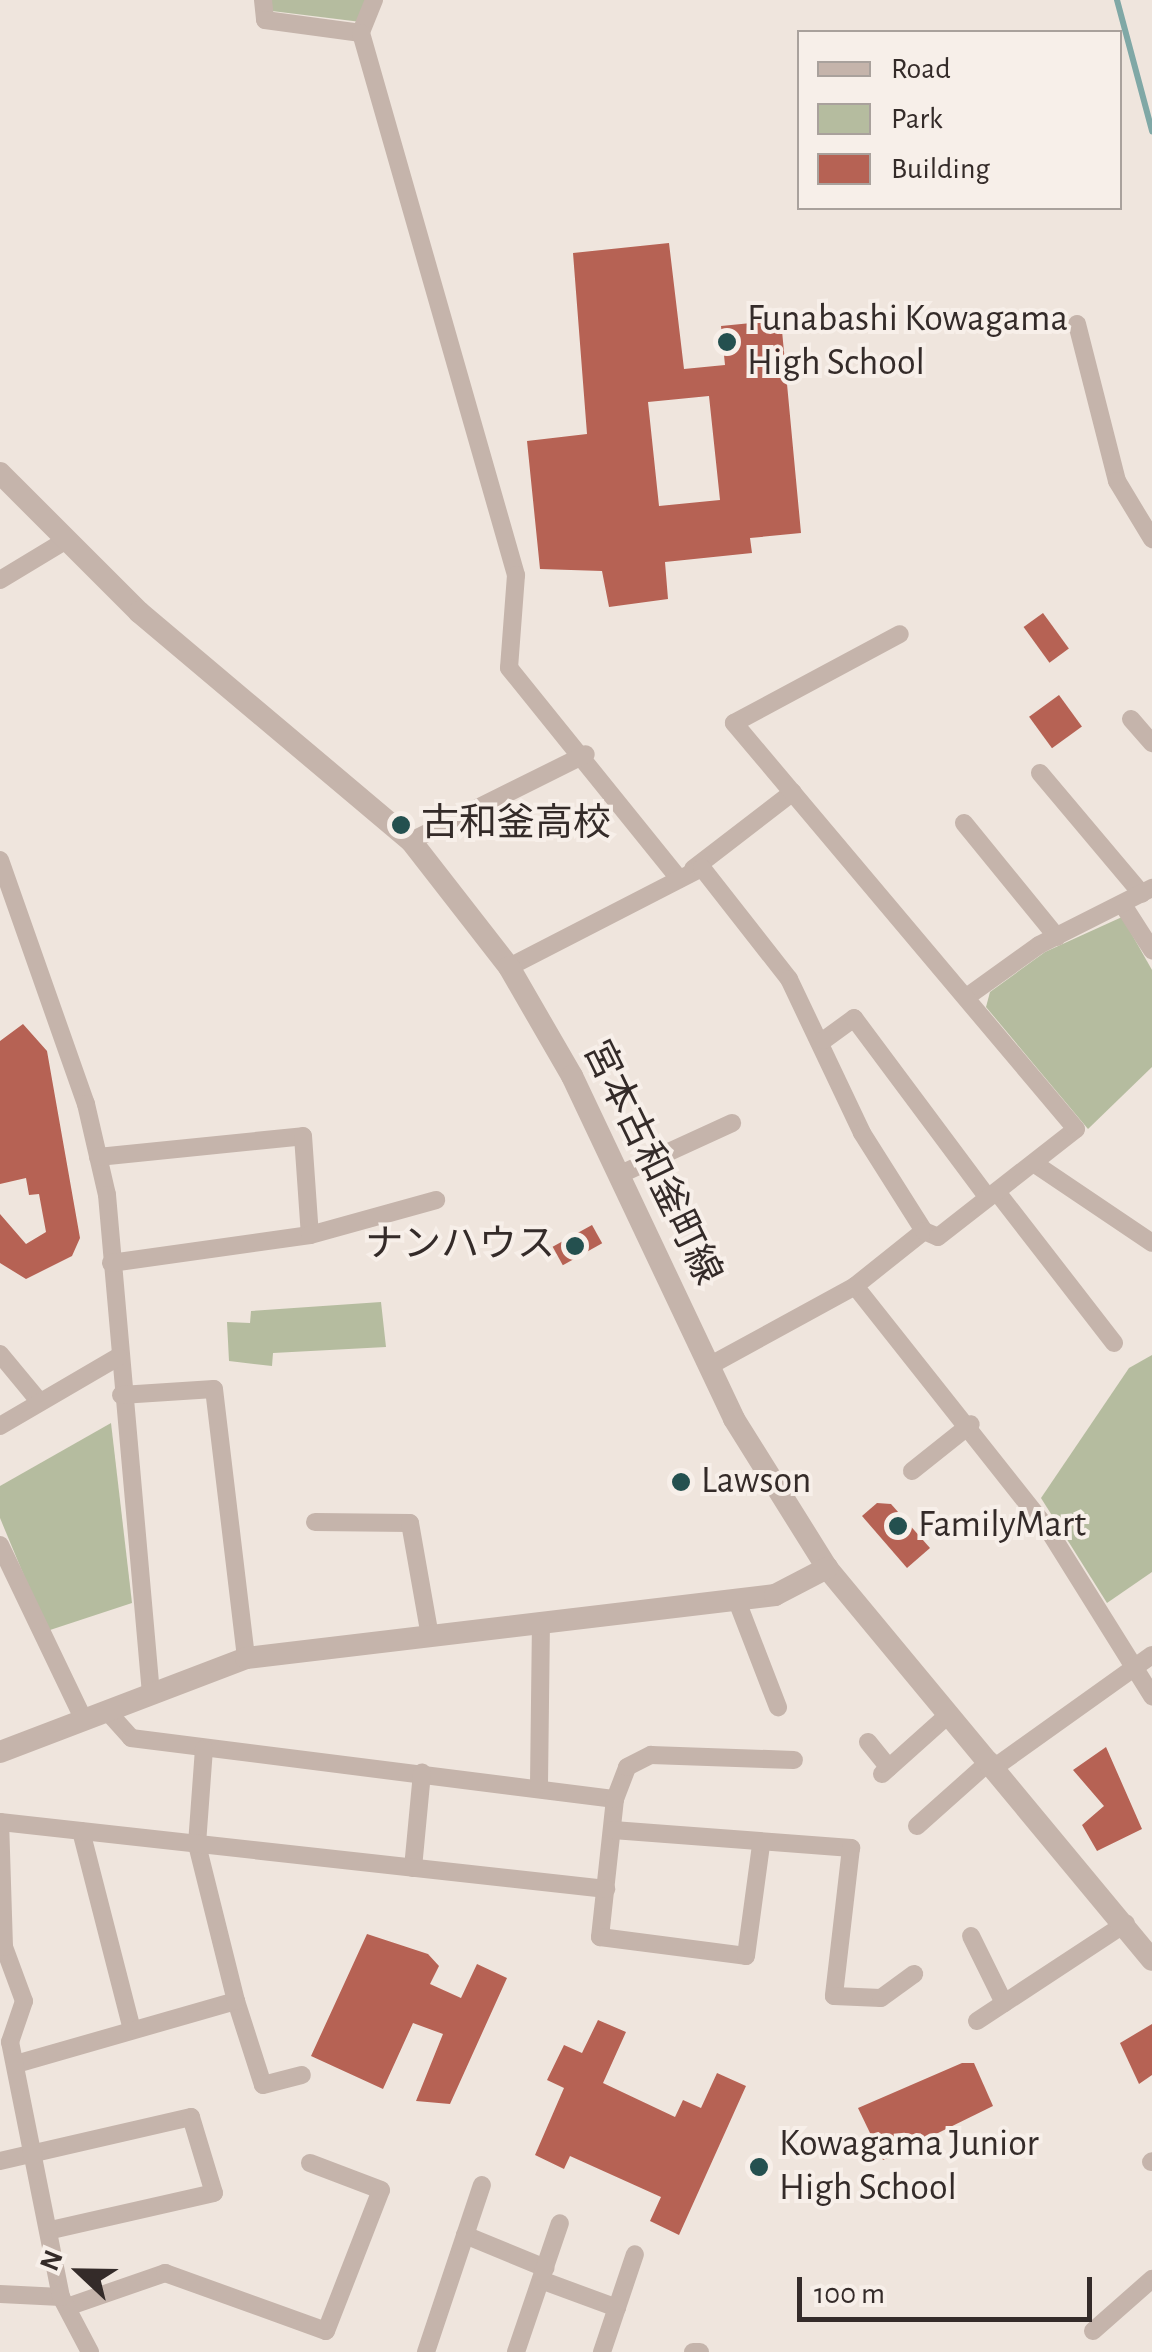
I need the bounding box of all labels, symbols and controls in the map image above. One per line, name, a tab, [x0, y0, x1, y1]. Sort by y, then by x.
legend	[797, 30, 1122, 210]
text: Road	[891, 54, 951, 84]
text: Park	[891, 104, 943, 134]
text: Building	[891, 154, 990, 184]
place label: Funabashi Kowagama High School	[747, 297, 1068, 386]
marker: Funabashi Kowagama High School	[716, 331, 738, 353]
place label: 古和釜高校	[421, 802, 611, 848]
marker: 古和釜高校	[390, 814, 412, 836]
street label: 宮本古和釜町線	[572, 1033, 730, 1293]
place label: ナンハウス	[365, 1223, 555, 1269]
marker: ナンハウス	[564, 1235, 586, 1257]
place label: Lawson	[701, 1459, 811, 1505]
marker: Lawson	[670, 1471, 692, 1493]
place label: FamilyMart	[918, 1503, 1086, 1549]
marker: FamilyMart	[887, 1515, 909, 1537]
place label: Kowagama Junior High School	[779, 2122, 1039, 2212]
marker: Kowagama Junior High School	[748, 2156, 770, 2178]
north arrow	[30, 2222, 130, 2322]
text: N	[36, 2246, 69, 2275]
scale bar	[802, 2257, 1097, 2319]
text: 100 m	[814, 2279, 885, 2309]

